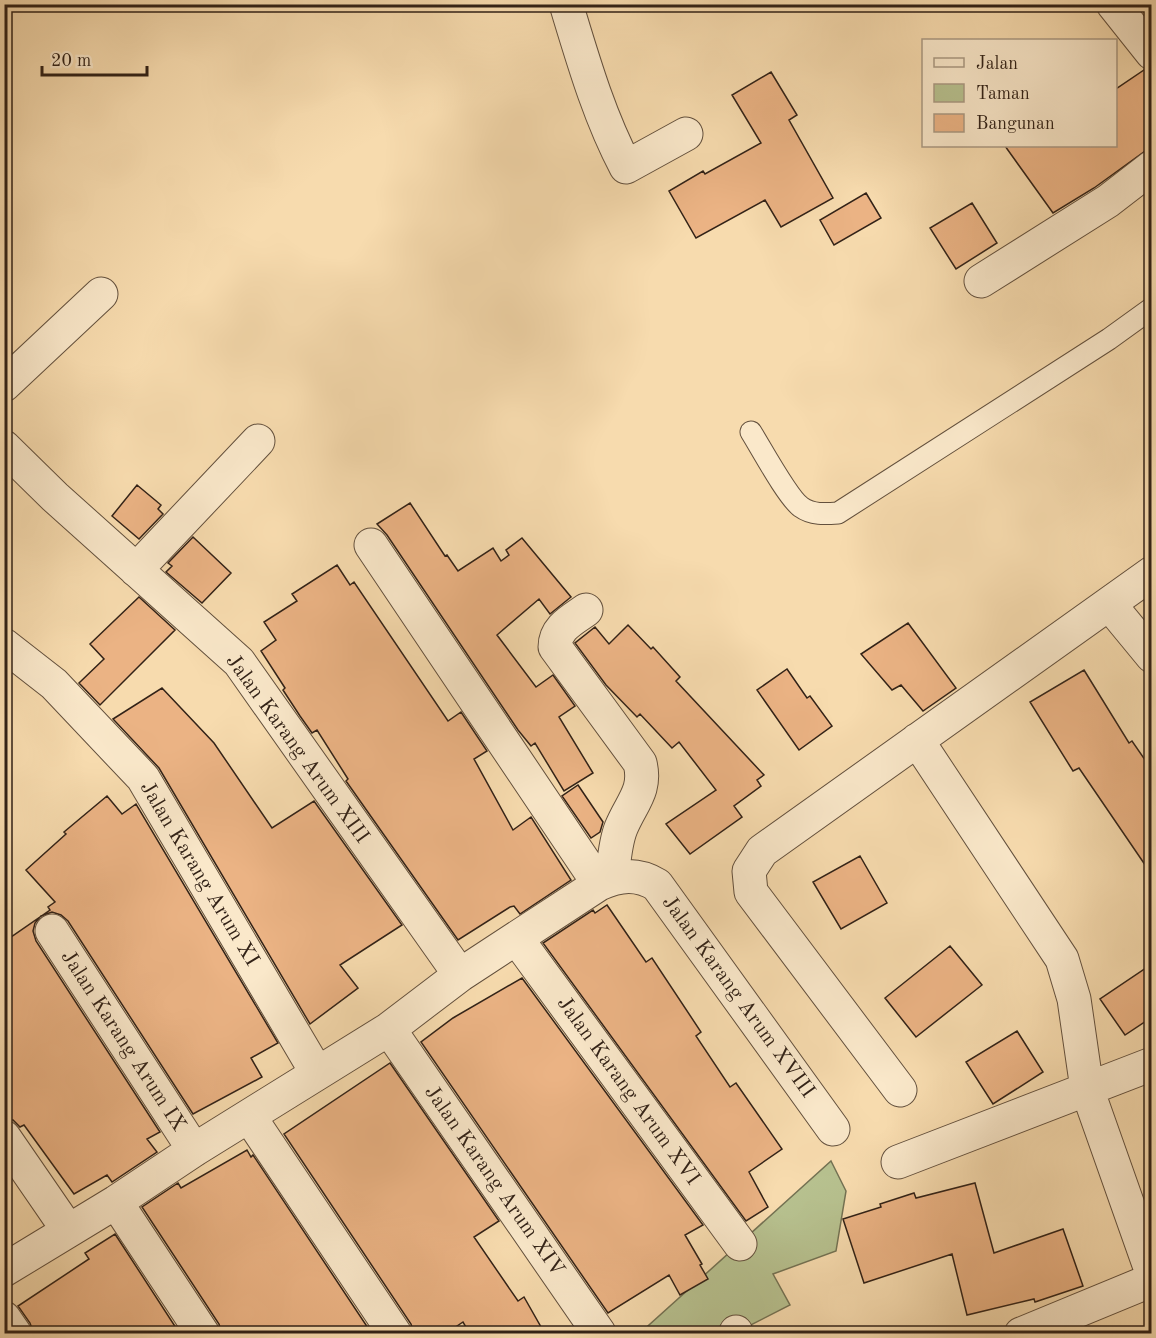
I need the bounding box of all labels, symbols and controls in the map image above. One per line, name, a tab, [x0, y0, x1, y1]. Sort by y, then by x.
scale bar	[42, 39, 147, 77]
legend	[922, 39, 1117, 147]
text: 20 m	[51, 52, 91, 70]
text: Jalan	[976, 55, 1018, 73]
text: Taman	[976, 85, 1030, 103]
text: Bangunan	[976, 115, 1055, 133]
street label: Jalan Karang Arum XIII	[222, 651, 372, 847]
street label: Jalan Karang Arum XI	[136, 778, 262, 970]
street label: Jalan Karang Arum XVIII	[658, 892, 818, 1102]
street label: Jalan Karang Arum IX	[57, 947, 189, 1135]
street label: Jalan Karang Arum XVI	[553, 993, 703, 1189]
street label: Jalan Karang Arum XIV	[420, 1082, 568, 1280]

